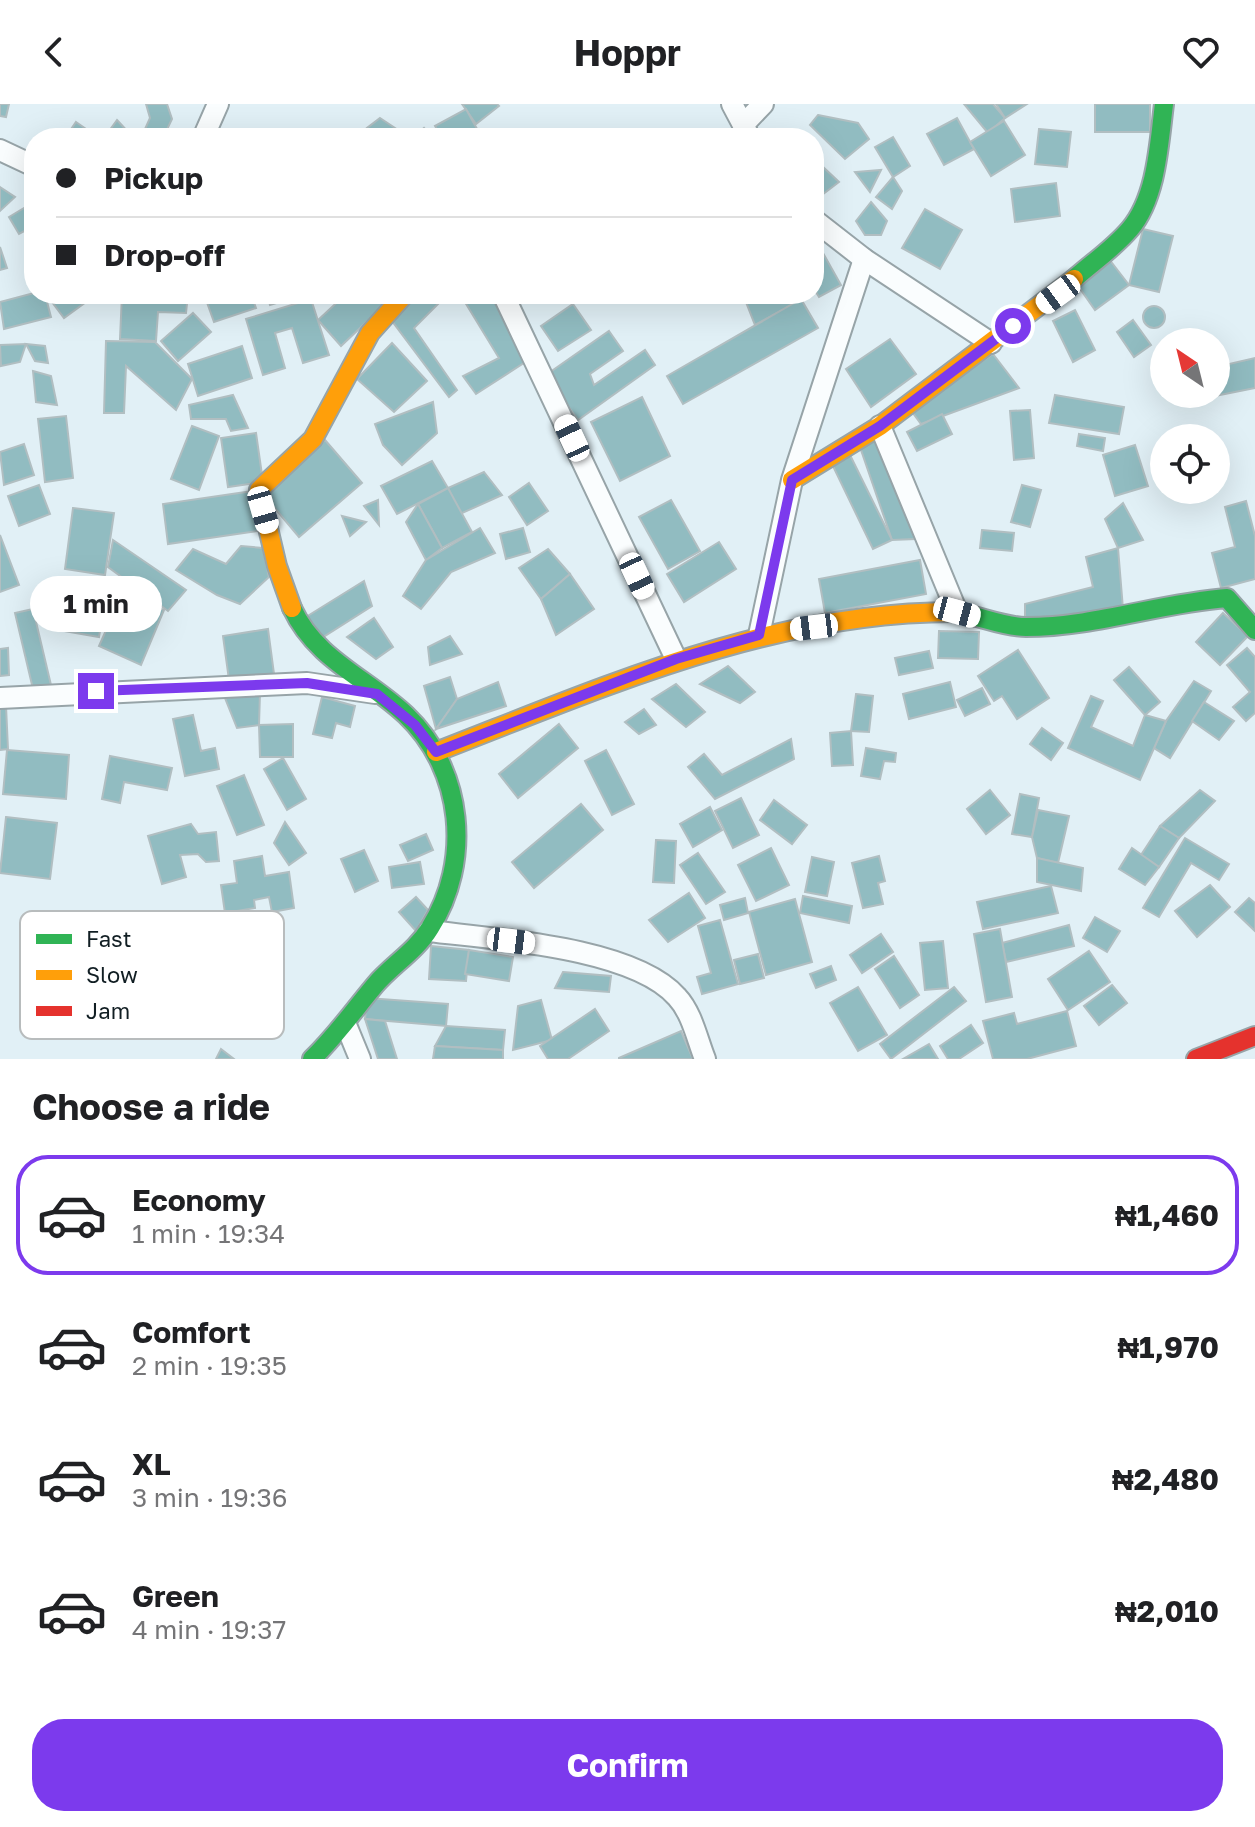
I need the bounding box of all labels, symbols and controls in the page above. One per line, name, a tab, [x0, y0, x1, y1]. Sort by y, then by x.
icon: back	[32, 30, 76, 74]
icon: heart	[1179, 30, 1223, 74]
text: Hoppr	[574, 31, 681, 74]
text: Pickup	[104, 160, 203, 196]
text: Drop-off	[104, 237, 225, 273]
car	[1032, 270, 1084, 318]
route start	[995, 308, 1031, 344]
north arrow	[1150, 328, 1230, 408]
map controls	[1150, 328, 1230, 504]
car	[551, 411, 593, 465]
button: locate	[1150, 424, 1230, 504]
car	[245, 484, 281, 536]
car	[616, 549, 658, 603]
callout: 1 min	[30, 575, 162, 631]
text: 1 min	[63, 588, 129, 619]
car	[931, 594, 983, 630]
car	[789, 612, 839, 642]
route end	[78, 673, 114, 709]
legend	[20, 911, 284, 1039]
text: Fast	[86, 925, 132, 952]
car	[486, 926, 536, 956]
text: Slow	[86, 961, 138, 988]
text: Jam	[86, 997, 130, 1024]
text: Choose a ride	[32, 1085, 270, 1128]
icon: car	[36, 1179, 108, 1251]
text: Economy	[132, 1182, 266, 1218]
text: ₦1,460	[1115, 1197, 1219, 1233]
text: 1 min · 19:34	[132, 1218, 285, 1249]
icon: car	[36, 1311, 108, 1383]
text: Comfort	[132, 1314, 251, 1350]
text: ₦1,970	[1117, 1329, 1219, 1365]
text: 2 min · 19:35	[132, 1350, 287, 1381]
icon: car	[36, 1443, 108, 1515]
text: XL	[132, 1446, 171, 1482]
text: ₦2,480	[1112, 1461, 1219, 1497]
text: 3 min · 19:36	[132, 1482, 288, 1513]
icon: car	[36, 1575, 108, 1647]
text: Green	[132, 1578, 219, 1614]
text: ₦2,010	[1115, 1593, 1219, 1629]
text: 4 min · 19:37	[132, 1614, 286, 1645]
button: Confirm	[32, 1719, 1223, 1811]

